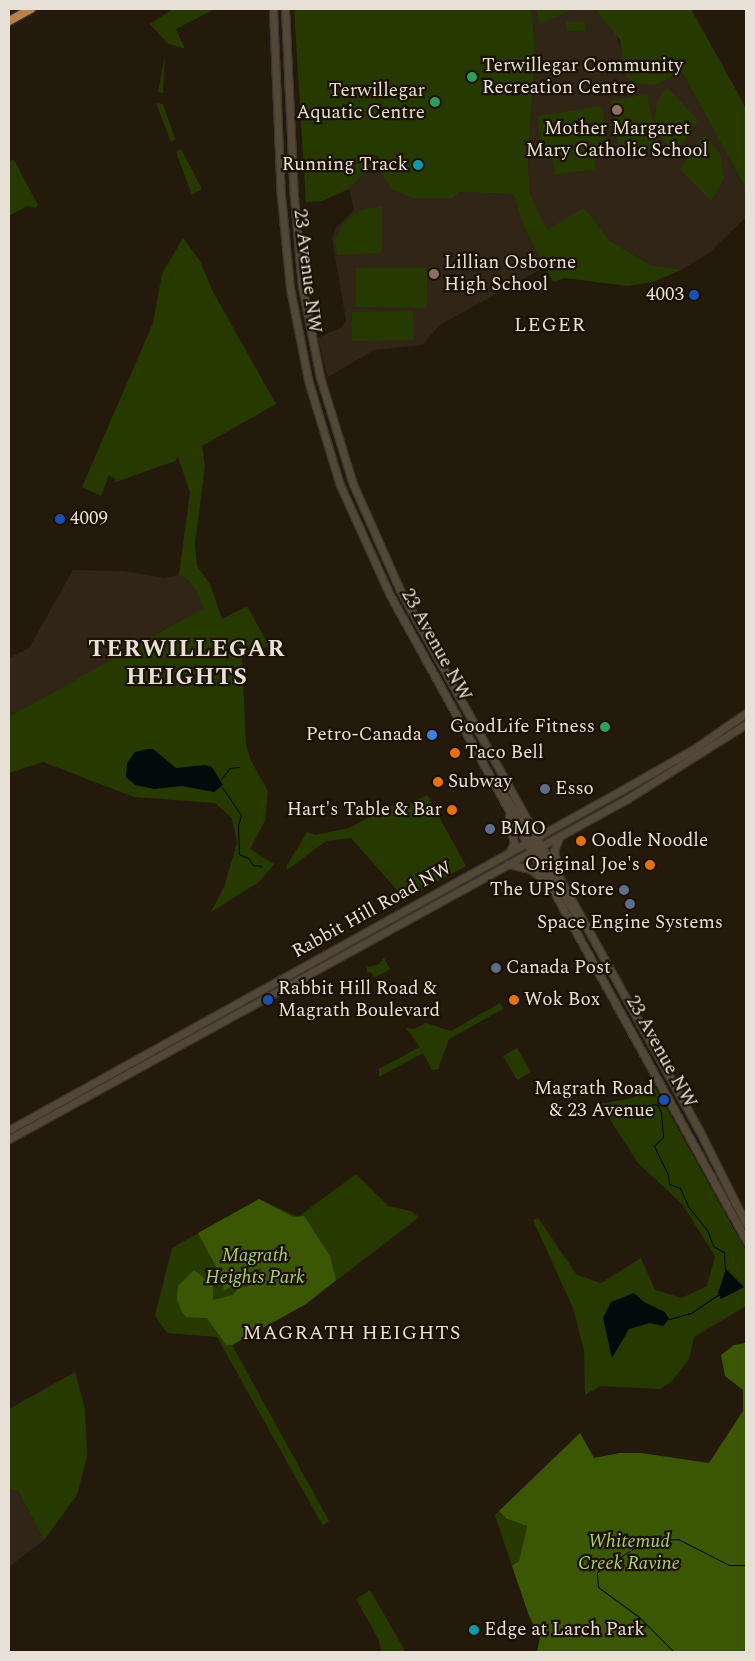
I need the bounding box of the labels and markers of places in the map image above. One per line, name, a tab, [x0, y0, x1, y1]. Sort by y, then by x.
place label: Terwillegar Community Recreation Centre	[482, 55, 683, 99]
marker: Terwillegar Community Recreation Centre	[466, 71, 478, 83]
place label: Terwillegar Aquatic Centre	[296, 80, 425, 124]
marker: Terwillegar Aquatic Centre	[429, 96, 441, 108]
marker: Mother Margaret Mary Catholic School	[611, 104, 623, 116]
place label: Mother Margaret Mary Catholic School	[526, 118, 708, 162]
place label: Running Track	[282, 154, 408, 176]
marker: Running Track	[412, 159, 424, 171]
place label: Lillian Osborne High School	[444, 252, 576, 296]
marker: Lillian Osborne High School	[428, 268, 440, 280]
place label: 4003	[646, 284, 684, 306]
marker: 4003	[688, 289, 700, 301]
place label: 4009	[70, 508, 108, 530]
marker: 4009	[54, 513, 66, 525]
place label: GoodLife Fitness	[450, 716, 595, 738]
marker: GoodLife Fitness	[599, 721, 611, 733]
place label: Petro-Canada	[306, 724, 422, 746]
marker: Petro-Canada	[426, 729, 438, 741]
place label: Taco Bell	[465, 742, 544, 764]
marker: Taco Bell	[449, 747, 461, 759]
place label: Subway	[448, 771, 512, 793]
marker: Subway	[432, 776, 444, 788]
place label: Esso	[555, 778, 594, 800]
marker: Esso	[539, 783, 551, 795]
place label: Hart's Table & Bar	[287, 799, 442, 821]
marker: Hart's Table & Bar	[446, 804, 458, 816]
place label: BMO	[500, 818, 546, 840]
marker: BMO	[484, 823, 496, 835]
place label: Oodle Noodle	[591, 830, 708, 852]
marker: Oodle Noodle	[575, 835, 587, 847]
place label: Original Joe's	[525, 854, 640, 876]
marker: Original Joe's	[644, 859, 656, 871]
place label: The UPS Store	[490, 879, 614, 901]
marker: The UPS Store	[618, 884, 630, 896]
marker: Space Engine Systems	[624, 898, 636, 910]
place label: Space Engine Systems	[537, 912, 723, 934]
place label: Canada Post	[506, 957, 611, 979]
marker: Canada Post	[490, 962, 502, 974]
place label: Rabbit Hill Road & Magrath Boulevard	[278, 978, 440, 1022]
place label: Wok Box	[524, 989, 600, 1011]
marker: Rabbit Hill Road & Magrath Boulevard	[262, 994, 274, 1006]
marker: Wok Box	[508, 994, 520, 1006]
place label: Magrath Road & 23 Avenue	[534, 1078, 654, 1122]
marker: Magrath Road & 23 Avenue	[658, 1094, 670, 1106]
place label: Edge at Larch Park	[484, 1619, 645, 1641]
marker: Edge at Larch Park	[468, 1624, 480, 1636]

